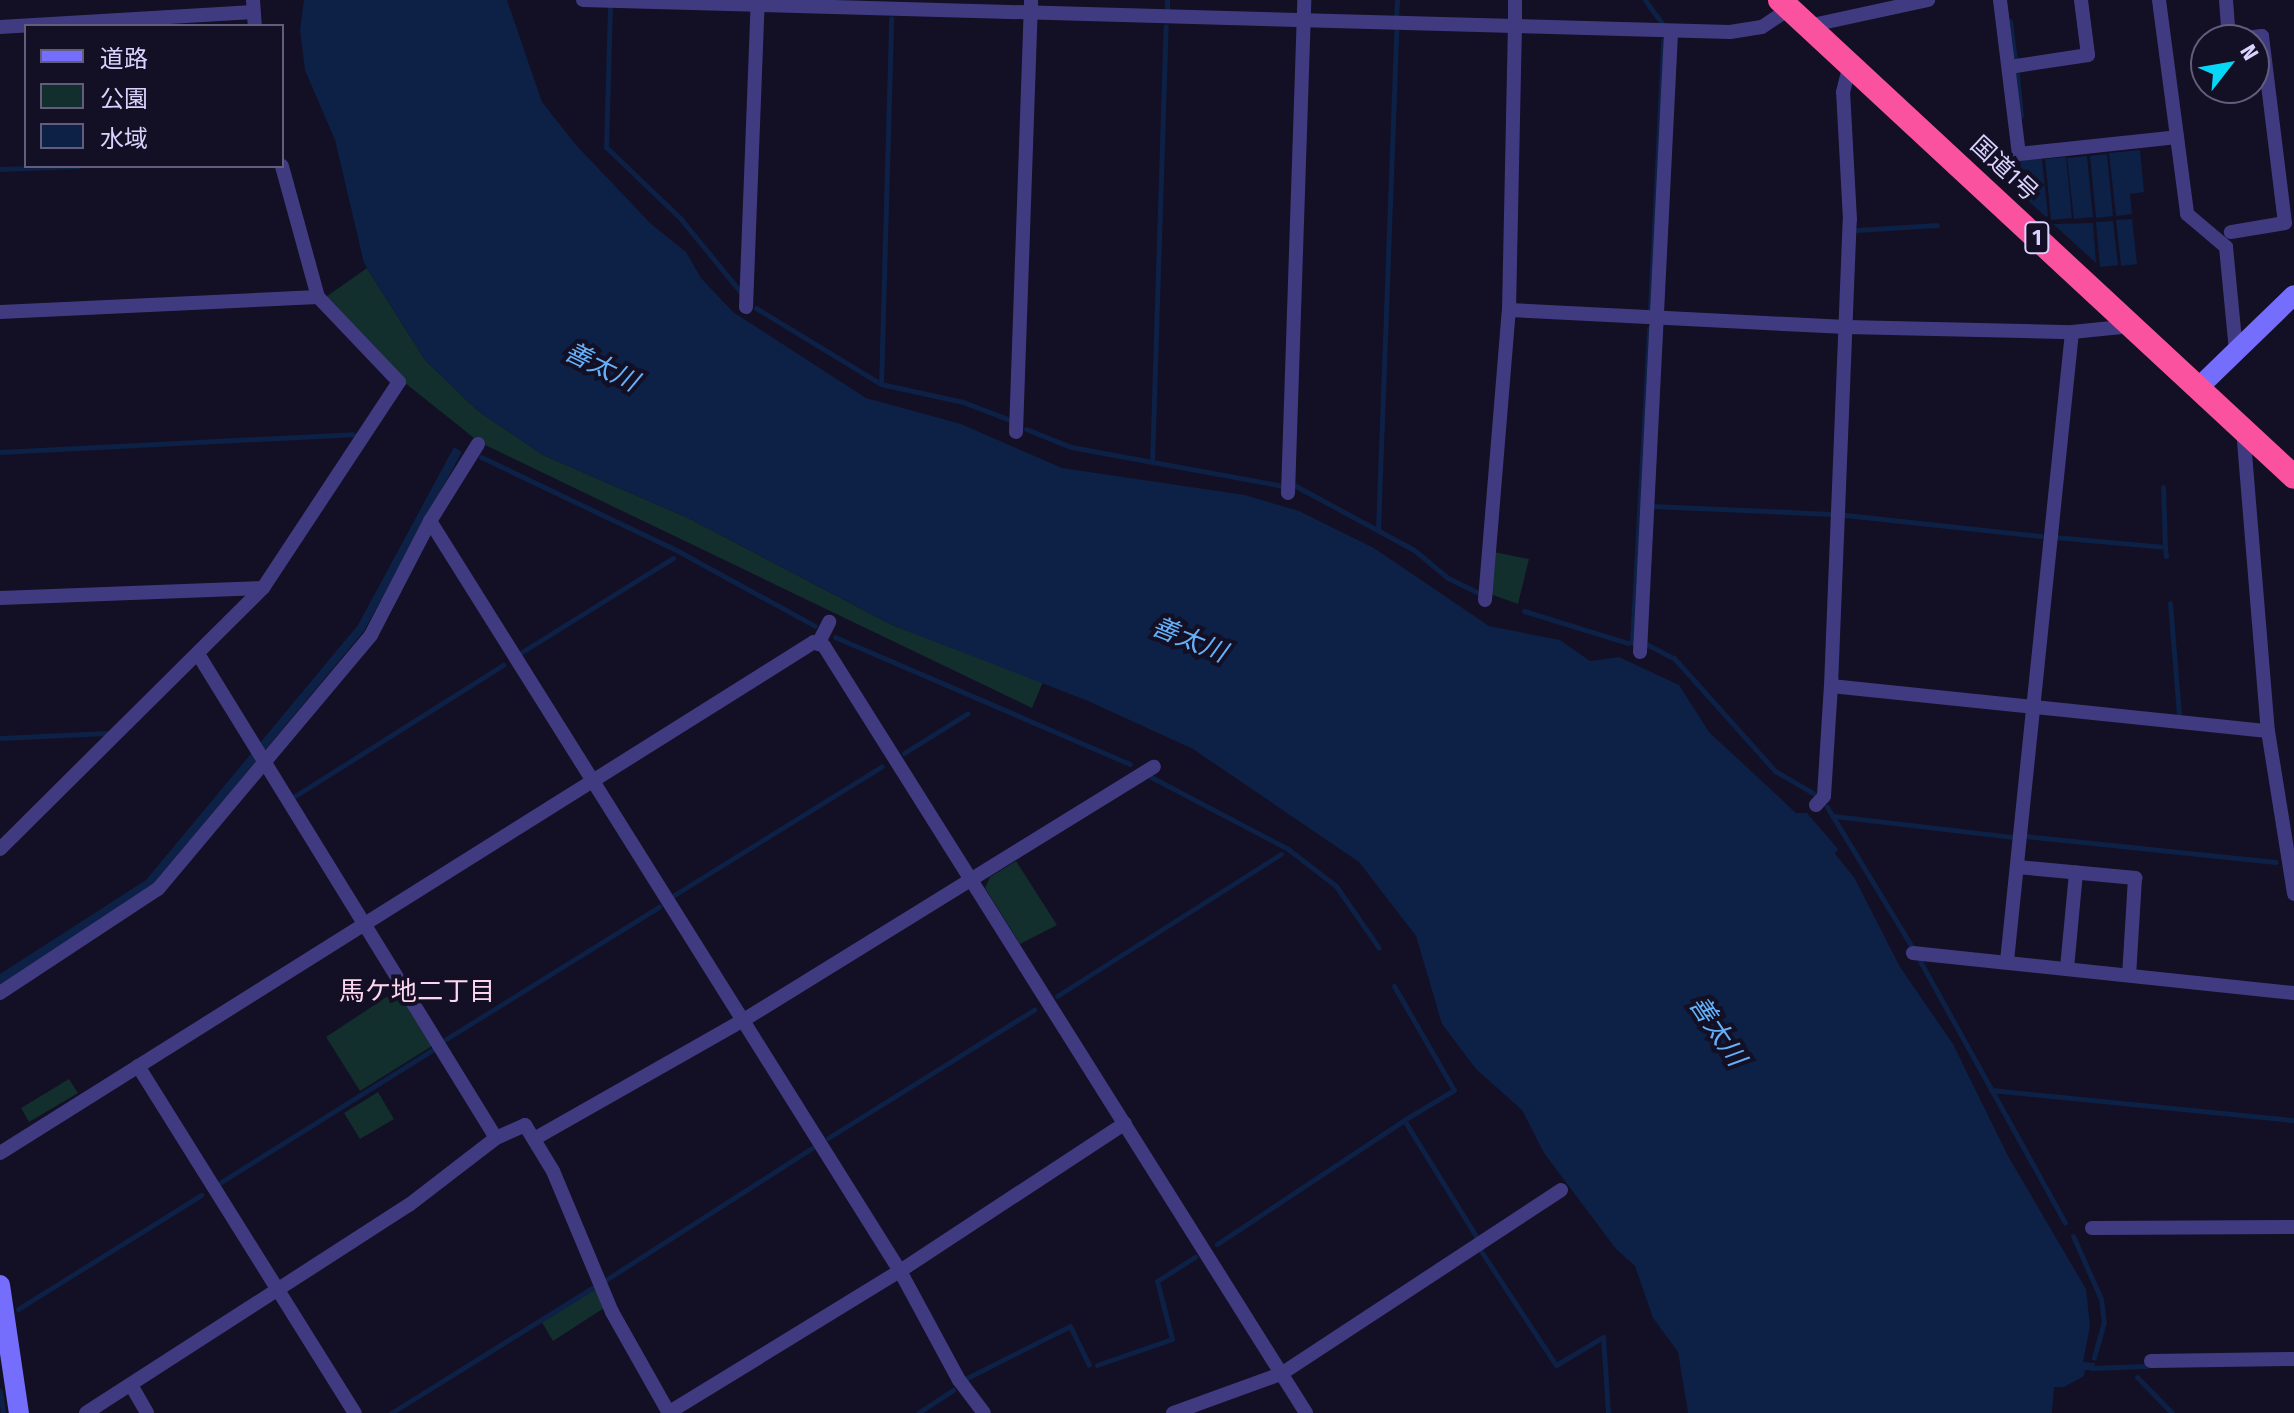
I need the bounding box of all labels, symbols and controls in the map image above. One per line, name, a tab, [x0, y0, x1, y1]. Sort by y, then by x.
legend	[24, 24, 284, 168]
north arrow	[2190, 24, 2270, 104]
text: N	[2234, 40, 2264, 65]
text: 道路	[100, 45, 148, 73]
text: 公園	[100, 85, 148, 113]
text: 水域	[100, 125, 148, 153]
street label: 国道1号	[1964, 131, 2044, 207]
road number: 1	[2023, 220, 2051, 256]
water label: 善太川	[559, 336, 643, 398]
water label: 善太川	[1147, 611, 1231, 669]
district label: 馬ケ地二丁目	[339, 976, 495, 1008]
water label: 善太川	[1682, 990, 1752, 1072]

